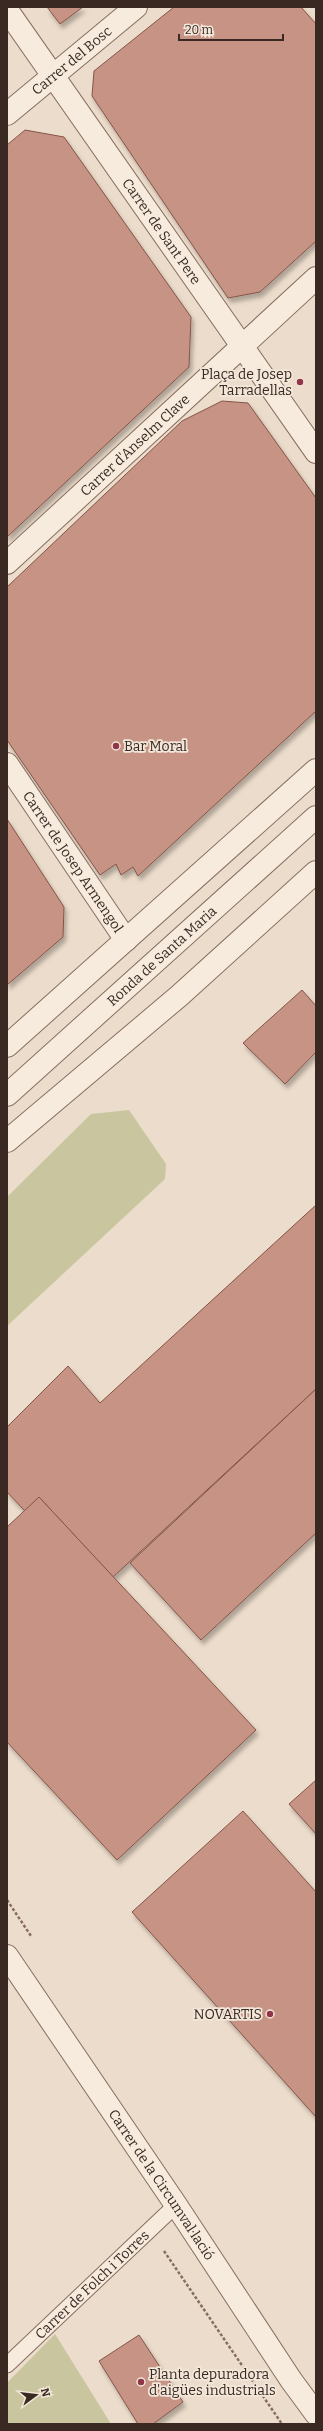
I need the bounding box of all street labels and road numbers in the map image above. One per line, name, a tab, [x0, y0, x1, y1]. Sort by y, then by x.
street label: Carrer del Bosc	[28, 22, 115, 98]
street label: Carrer de Sant Pere	[119, 175, 205, 288]
street label: Carrer d'Anselm Clave	[77, 390, 193, 500]
street label: Carrer de Josep Armengol	[19, 788, 127, 936]
street label: Ronda de Santa Maria	[104, 902, 220, 1009]
street label: Carrer de la Circumval·lació	[105, 2106, 218, 2263]
street label: Carrer de Folch i Torres	[31, 2227, 152, 2342]

